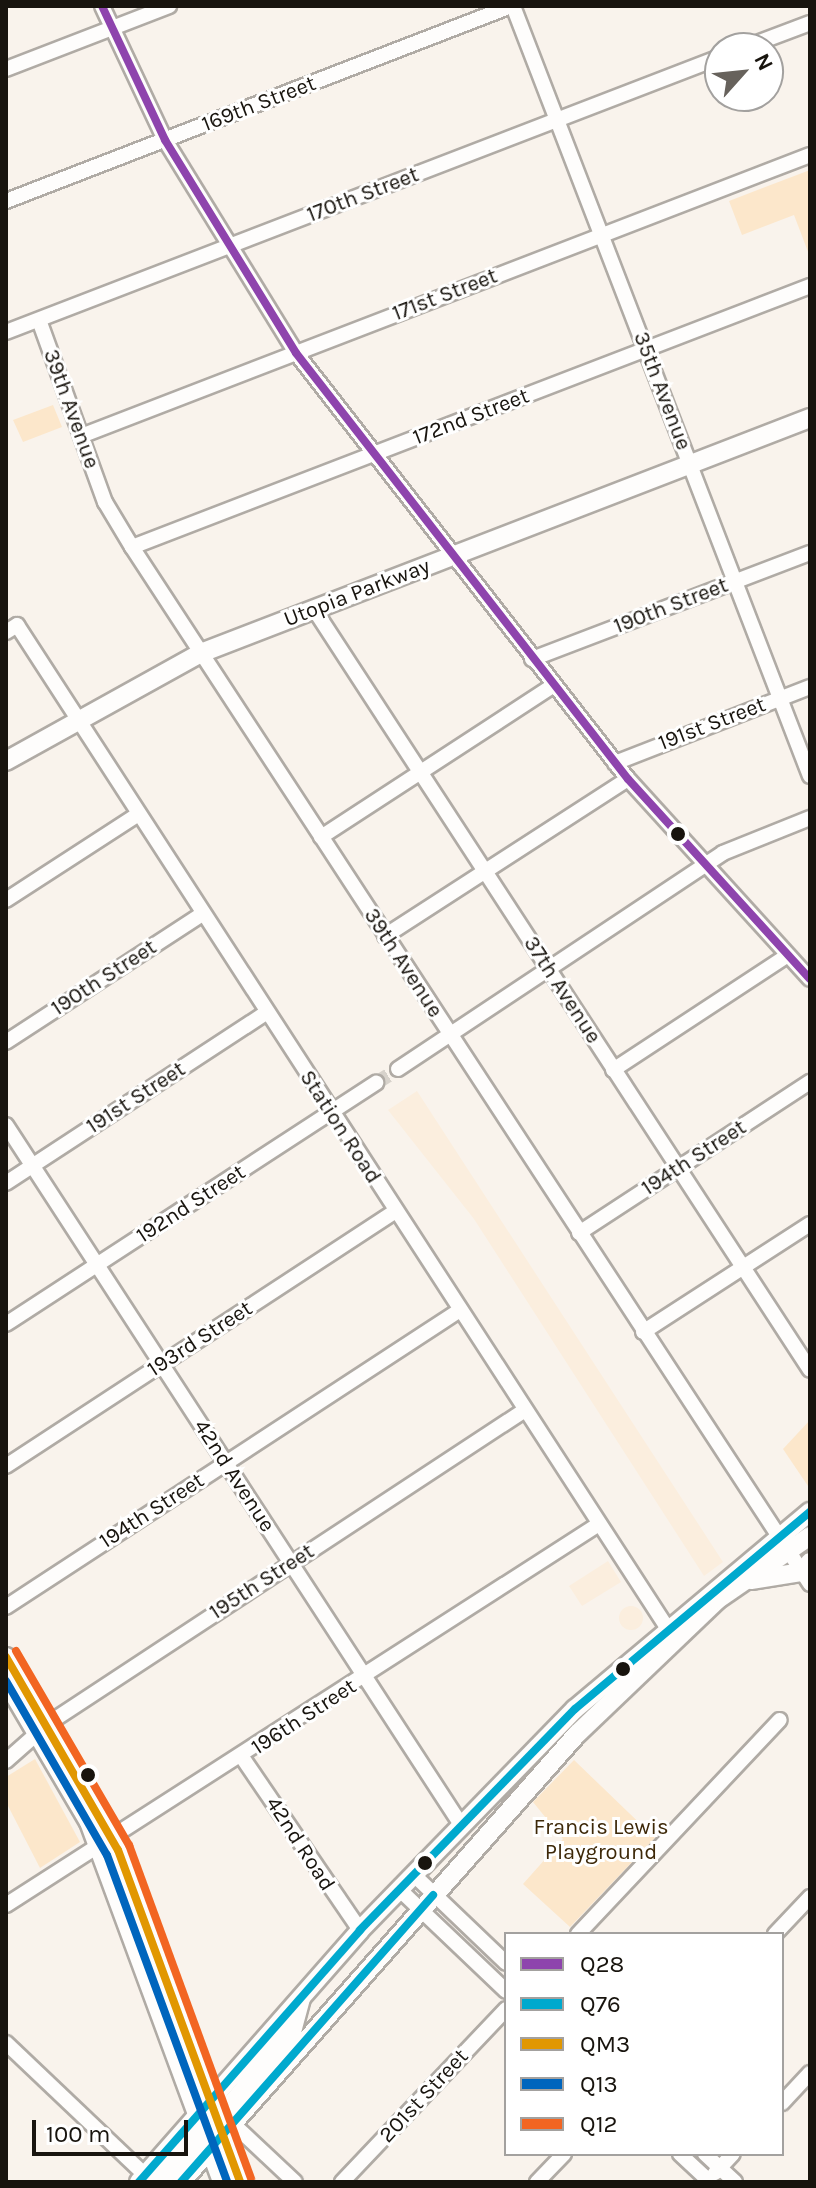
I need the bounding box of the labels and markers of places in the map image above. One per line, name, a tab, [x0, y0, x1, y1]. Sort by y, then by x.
unlabelled marker	[670, 826, 686, 842]
unlabelled marker	[615, 1661, 631, 1677]
unlabelled marker	[80, 1767, 96, 1783]
unlabelled marker	[417, 1855, 433, 1871]

